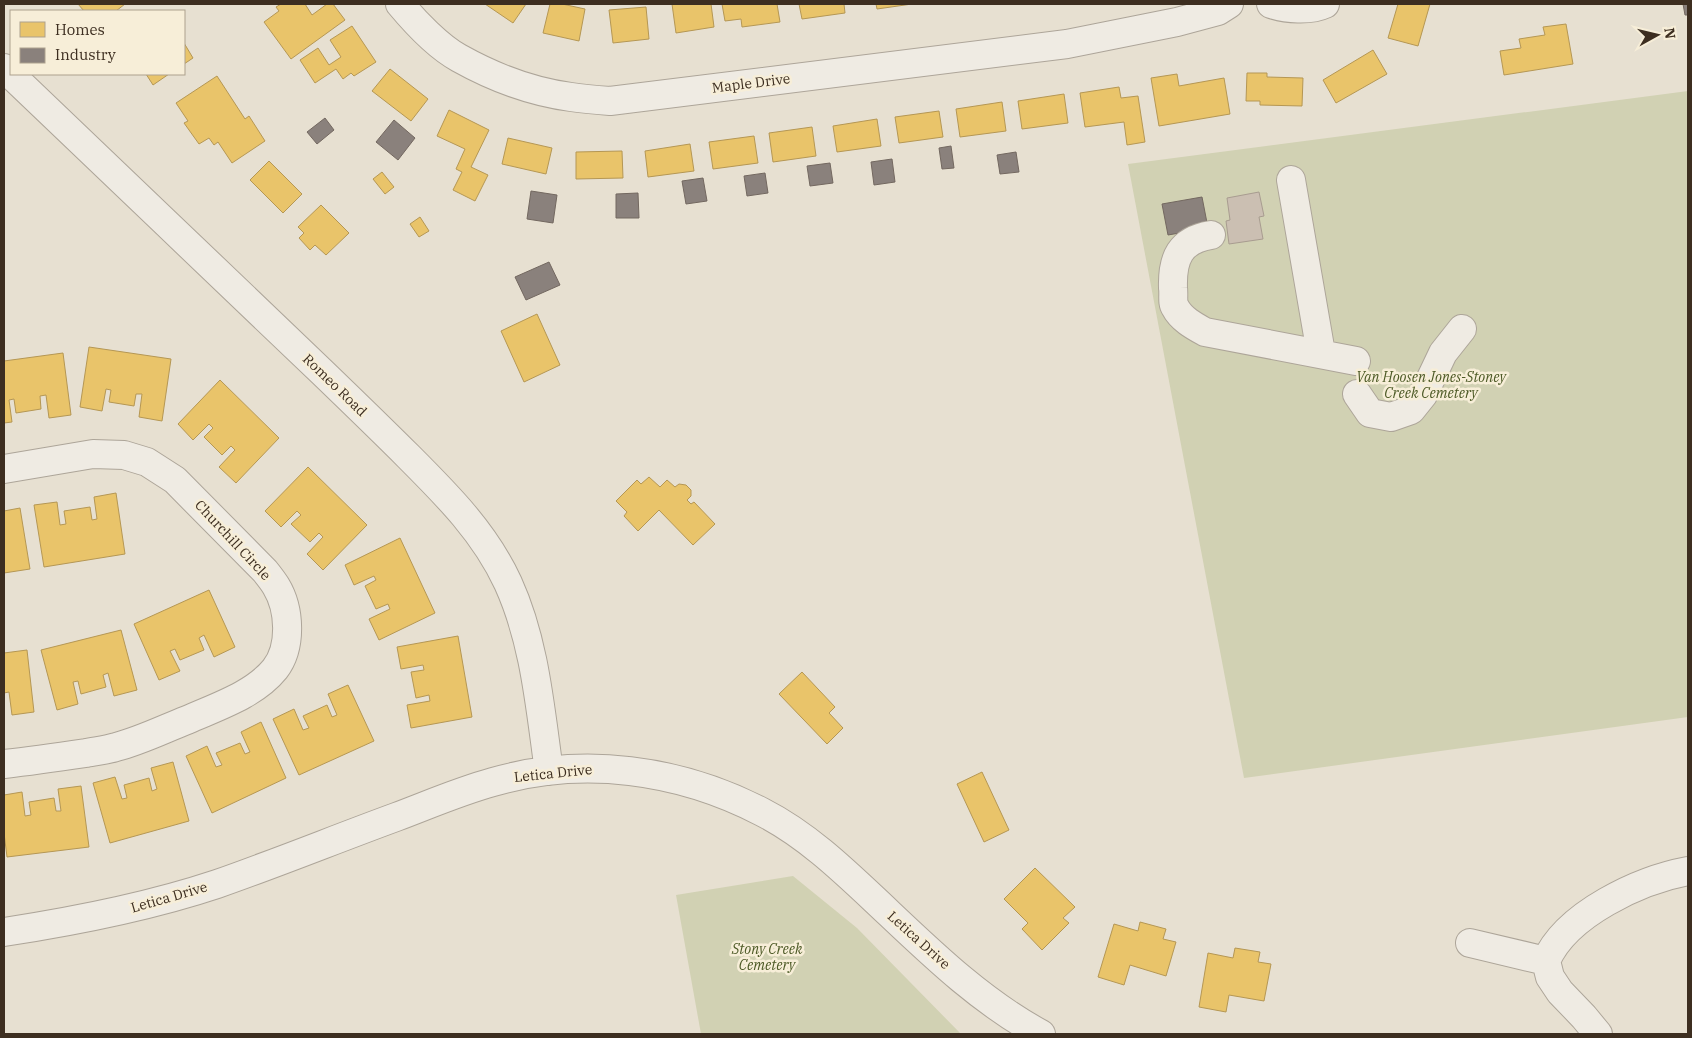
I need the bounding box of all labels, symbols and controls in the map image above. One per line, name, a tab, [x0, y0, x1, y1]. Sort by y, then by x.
legend	[10, 10, 185, 75]
north arrow	[1632, 10, 1682, 60]
text: Homes	[55, 20, 105, 39]
text: N	[1660, 26, 1680, 40]
text: Industry	[55, 45, 116, 64]
street label: Maple Drive	[711, 69, 791, 97]
street label: Romeo Road	[299, 350, 371, 420]
park label: Van Hoosen Jones-Stoney Creek Cemetery	[1356, 368, 1507, 402]
street label: Churchill Circle	[191, 496, 275, 584]
street label: Letica Drive	[513, 760, 593, 786]
street label: Letica Drive	[129, 878, 209, 916]
street label: Letica Drive	[884, 907, 954, 973]
park label: Stony Creek Cemetery	[731, 940, 803, 974]

